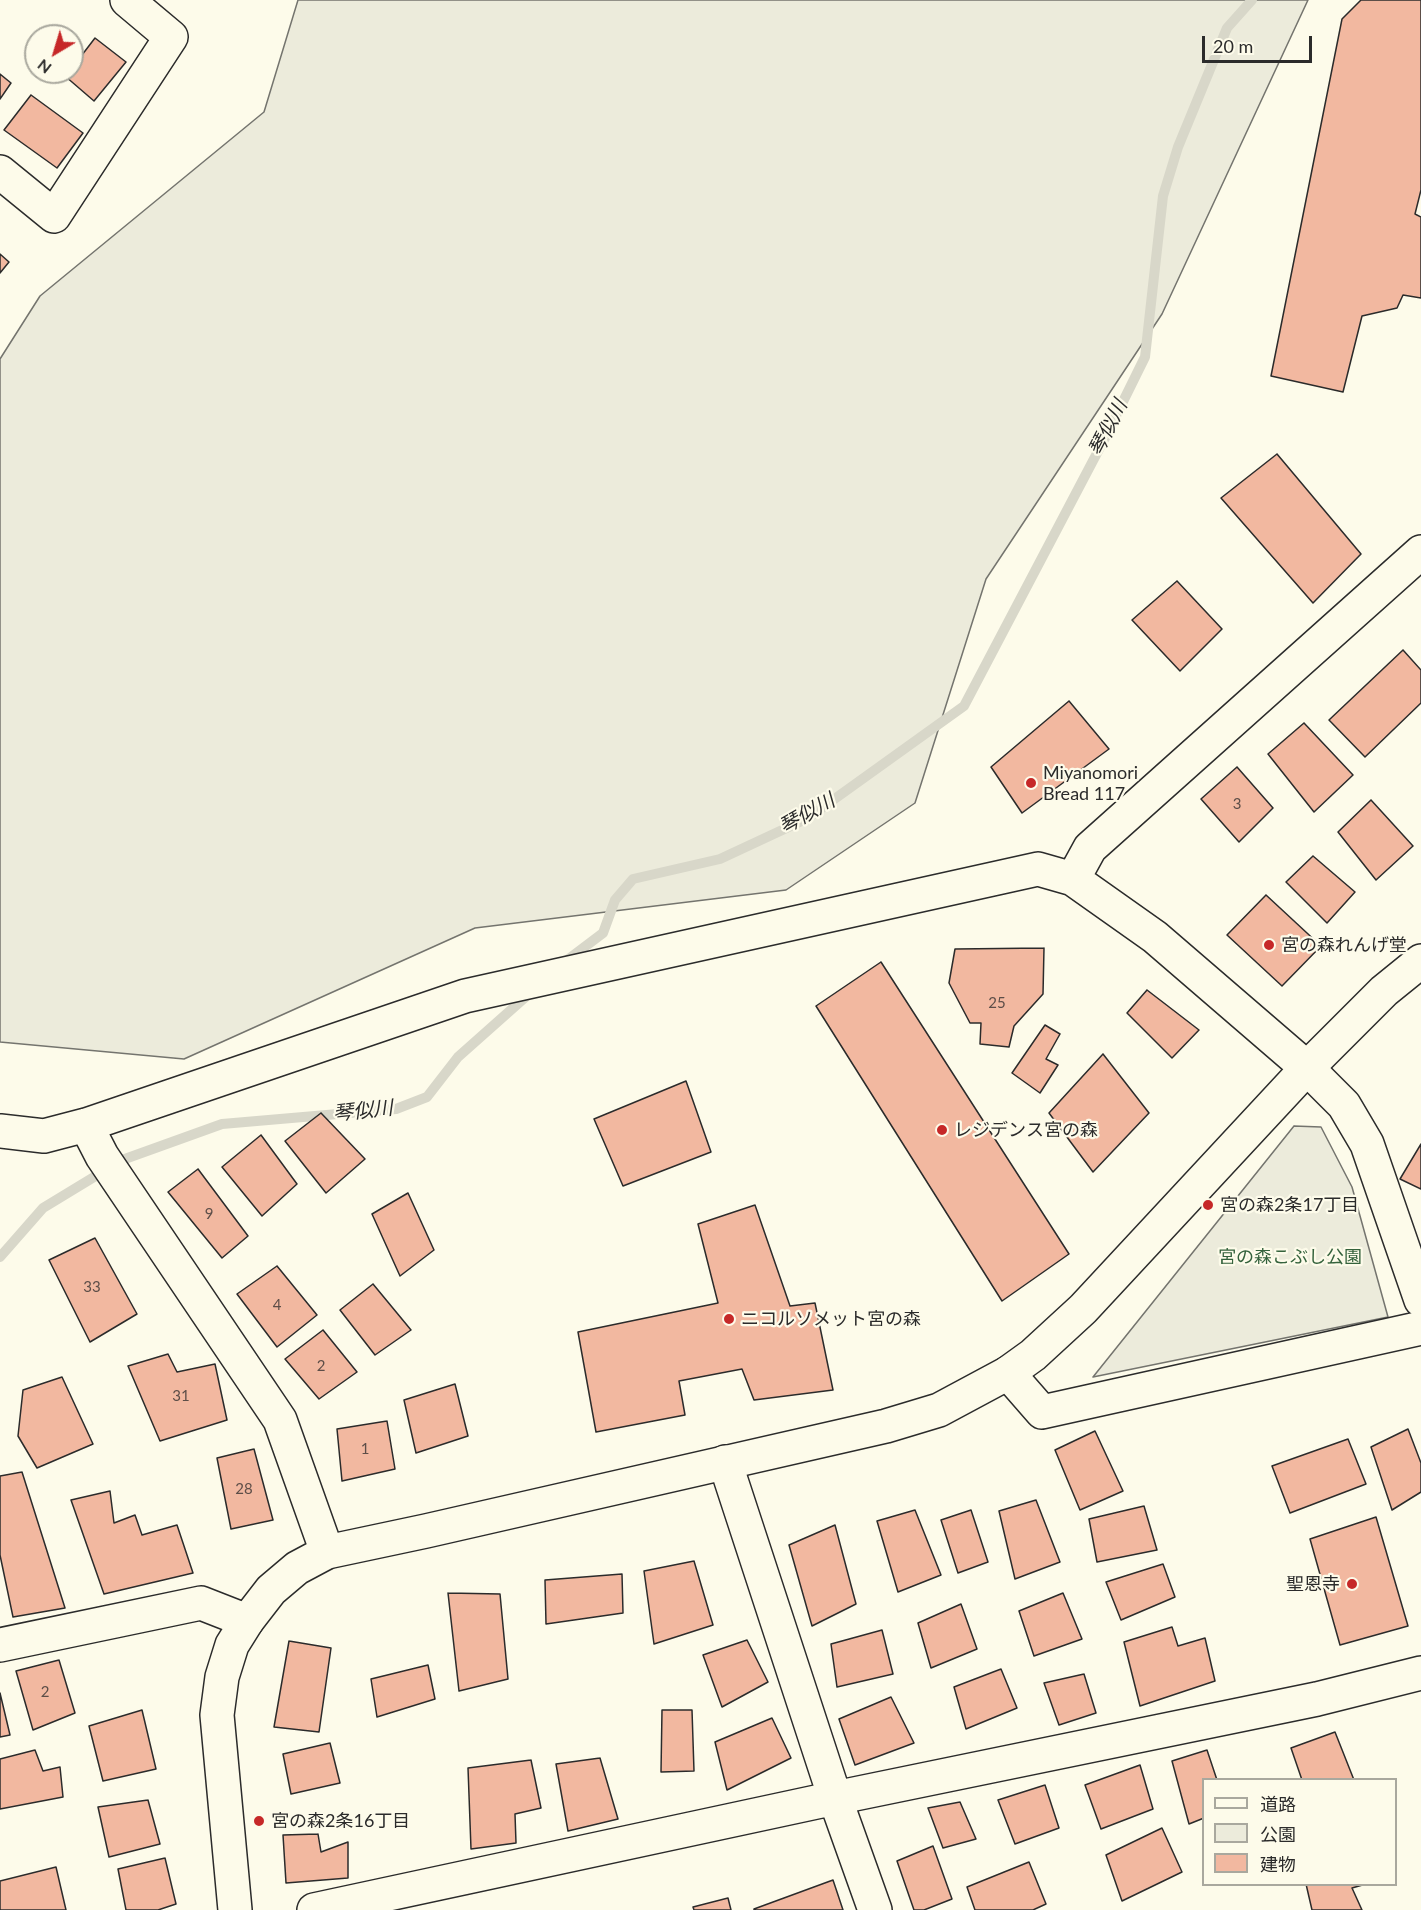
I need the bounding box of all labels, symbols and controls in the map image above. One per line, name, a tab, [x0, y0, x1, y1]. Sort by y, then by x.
north arrow	[24, 24, 84, 84]
scale bar	[1205, 24, 1314, 62]
text: 20 m	[1213, 35, 1253, 57]
text: N	[33, 56, 55, 78]
water label: 琴似川	[1084, 396, 1132, 460]
place label: Miyanomori Bread 117	[1043, 762, 1138, 804]
marker: Miyanomori Bread 117	[1024, 776, 1038, 790]
water label: 琴似川	[775, 789, 839, 839]
house number: 3	[1233, 795, 1241, 813]
place label: 宮の森れんげ堂	[1281, 934, 1407, 956]
marker: 宮の森れんげ堂	[1262, 938, 1276, 952]
house number: 25	[988, 994, 1006, 1012]
water label: 琴似川	[332, 1096, 394, 1126]
place label: レジデンス宮の森	[954, 1119, 1098, 1141]
marker: レジデンス宮の森	[935, 1123, 949, 1137]
place label: 宮の森2条17丁目	[1220, 1194, 1359, 1216]
marker: 宮の森2条17丁目	[1201, 1198, 1215, 1212]
house number: 9	[205, 1205, 213, 1223]
park label: 宮の森こぶし公園	[1218, 1246, 1362, 1268]
house number: 33	[83, 1278, 101, 1296]
house number: 4	[273, 1296, 281, 1314]
place label: ニコルソメット宮の森	[741, 1308, 921, 1330]
marker: ニコルソメット宮の森	[722, 1312, 736, 1326]
house number: 2	[317, 1357, 325, 1375]
house number: 31	[172, 1387, 190, 1405]
house number: 1	[361, 1440, 369, 1458]
house number: 28	[235, 1480, 253, 1498]
place label: 聖恩寺	[1286, 1573, 1340, 1595]
marker: 聖恩寺	[1345, 1577, 1359, 1591]
house number: 2	[41, 1683, 49, 1701]
legend	[1202, 1778, 1397, 1886]
text: 道路	[1260, 1793, 1296, 1815]
place label: 宮の森2条16丁目	[271, 1810, 410, 1832]
marker: 宮の森2条16丁目	[252, 1814, 266, 1828]
text: 公園	[1260, 1823, 1296, 1845]
text: 建物	[1260, 1853, 1296, 1875]

